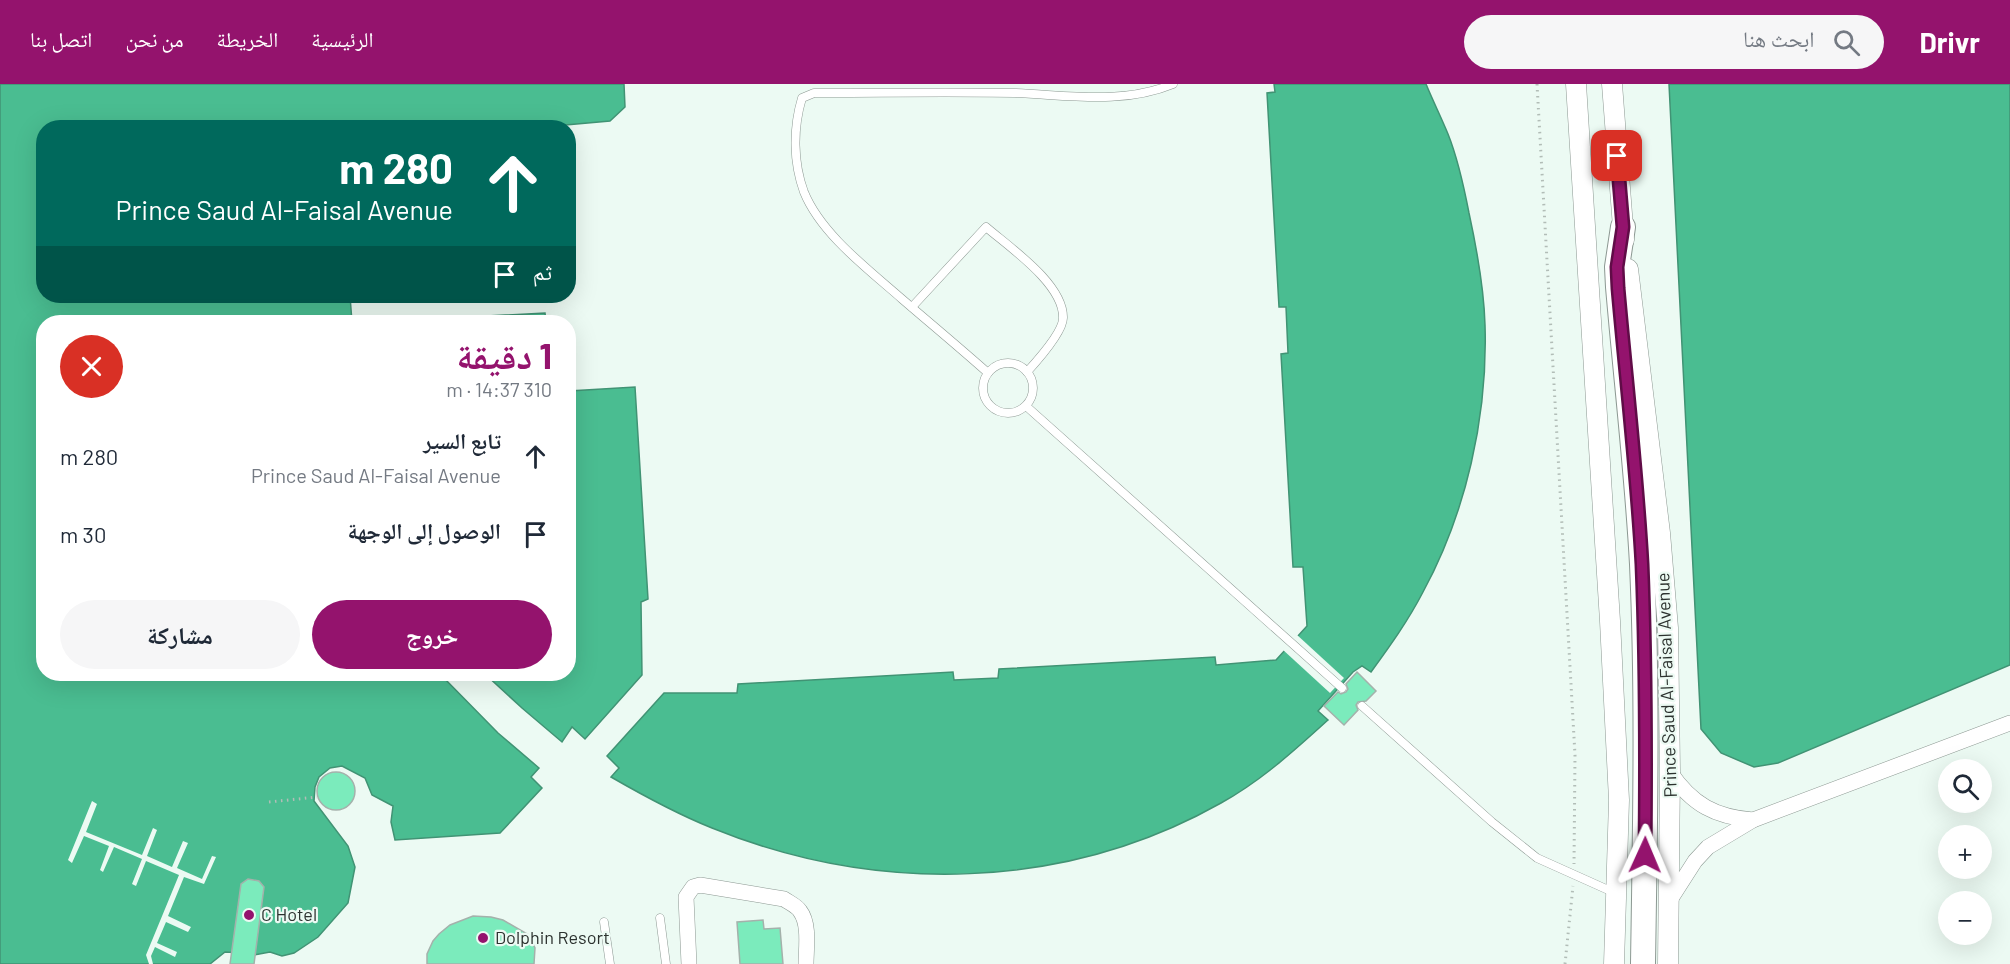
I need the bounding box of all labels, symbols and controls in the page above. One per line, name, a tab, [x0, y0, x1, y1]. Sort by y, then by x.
search box	[1464, 15, 1884, 69]
text: ابحث هنا	[1743, 25, 1815, 51]
text: Drivr	[1920, 25, 1980, 59]
text: اتصل بنا	[30, 26, 92, 51]
text: من نحن	[125, 26, 183, 51]
text: الخريطة	[216, 26, 278, 51]
text: الرئيسية	[311, 26, 374, 51]
icon: search	[1830, 26, 1863, 59]
pin	[1591, 130, 1642, 181]
icon: arrive	[1600, 139, 1633, 172]
text: 280 m	[339, 142, 453, 192]
icon: ahead	[474, 144, 552, 222]
text: Prince Saud Al-Faisal Avenue	[115, 193, 453, 225]
icon: arrive	[488, 258, 521, 291]
text: ثم	[533, 258, 552, 284]
text: 1 دقيقة	[456, 333, 552, 376]
button: close	[60, 335, 123, 398]
text: 310 m · 14:37	[446, 377, 552, 401]
text: تابع السير	[423, 427, 501, 453]
icon: ahead	[519, 440, 552, 473]
text: 280 m	[60, 443, 118, 469]
text: Prince Saud Al-Faisal Avenue	[251, 463, 501, 487]
text: الوصول إلى الوجهة	[348, 517, 501, 543]
icon: arrive	[519, 518, 552, 551]
text: 30 m	[60, 521, 106, 547]
street label: Prince Saud Al-Faisal Avenue	[1651, 572, 1681, 798]
button: مشاركة	[60, 600, 300, 669]
button: خروج	[312, 600, 552, 669]
map controls	[1938, 759, 1992, 945]
button: search	[1938, 759, 1992, 813]
position arrow	[1613, 823, 1677, 887]
button: +	[1938, 825, 1992, 879]
button: −	[1938, 891, 1992, 945]
place label: C Hotel	[261, 903, 317, 925]
marker: C Hotel	[242, 908, 256, 922]
place label: Dolphin Resort	[495, 926, 610, 948]
marker: Dolphin Resort	[476, 931, 490, 945]

